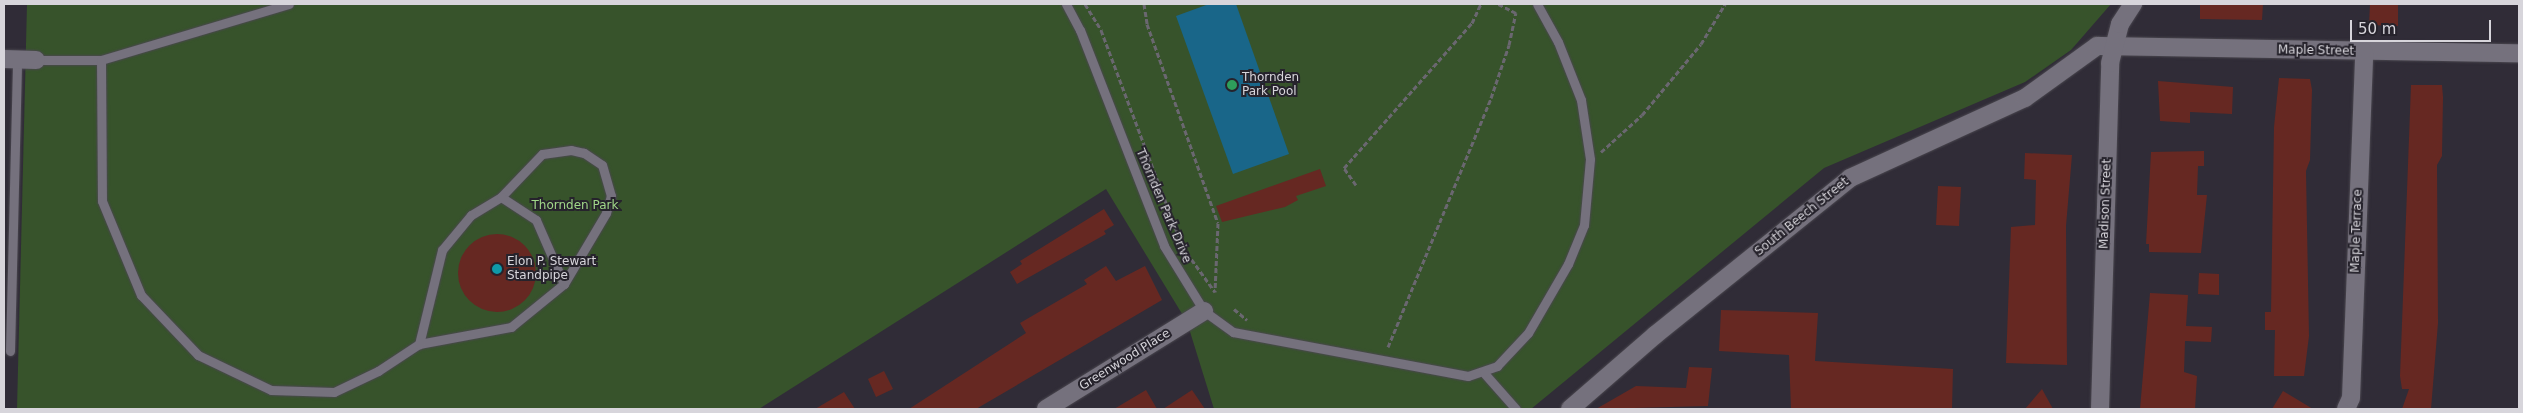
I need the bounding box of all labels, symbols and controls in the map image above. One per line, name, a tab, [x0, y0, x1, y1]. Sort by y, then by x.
scale bar	[2353, 10, 2494, 42]
text: 50 m	[2358, 20, 2396, 38]
street label: Maple Street	[2278, 43, 2354, 59]
place label: Thornden Park Pool	[1242, 71, 1299, 99]
marker: Thornden Park Pool	[1226, 79, 1238, 91]
street label: Thornden Park Drive	[1132, 147, 1194, 265]
street label: Madison Street	[2097, 159, 2115, 249]
street label: South Beech Street	[1752, 175, 1852, 259]
street label: Maple Terrace	[2348, 189, 2366, 273]
park label: Thornden Park	[532, 199, 618, 213]
place label: Elon P. Stewart Standpipe	[507, 255, 596, 283]
marker: Elon P. Stewart Standpipe	[491, 263, 503, 275]
street label: Greenwood Place	[1077, 326, 1173, 394]

